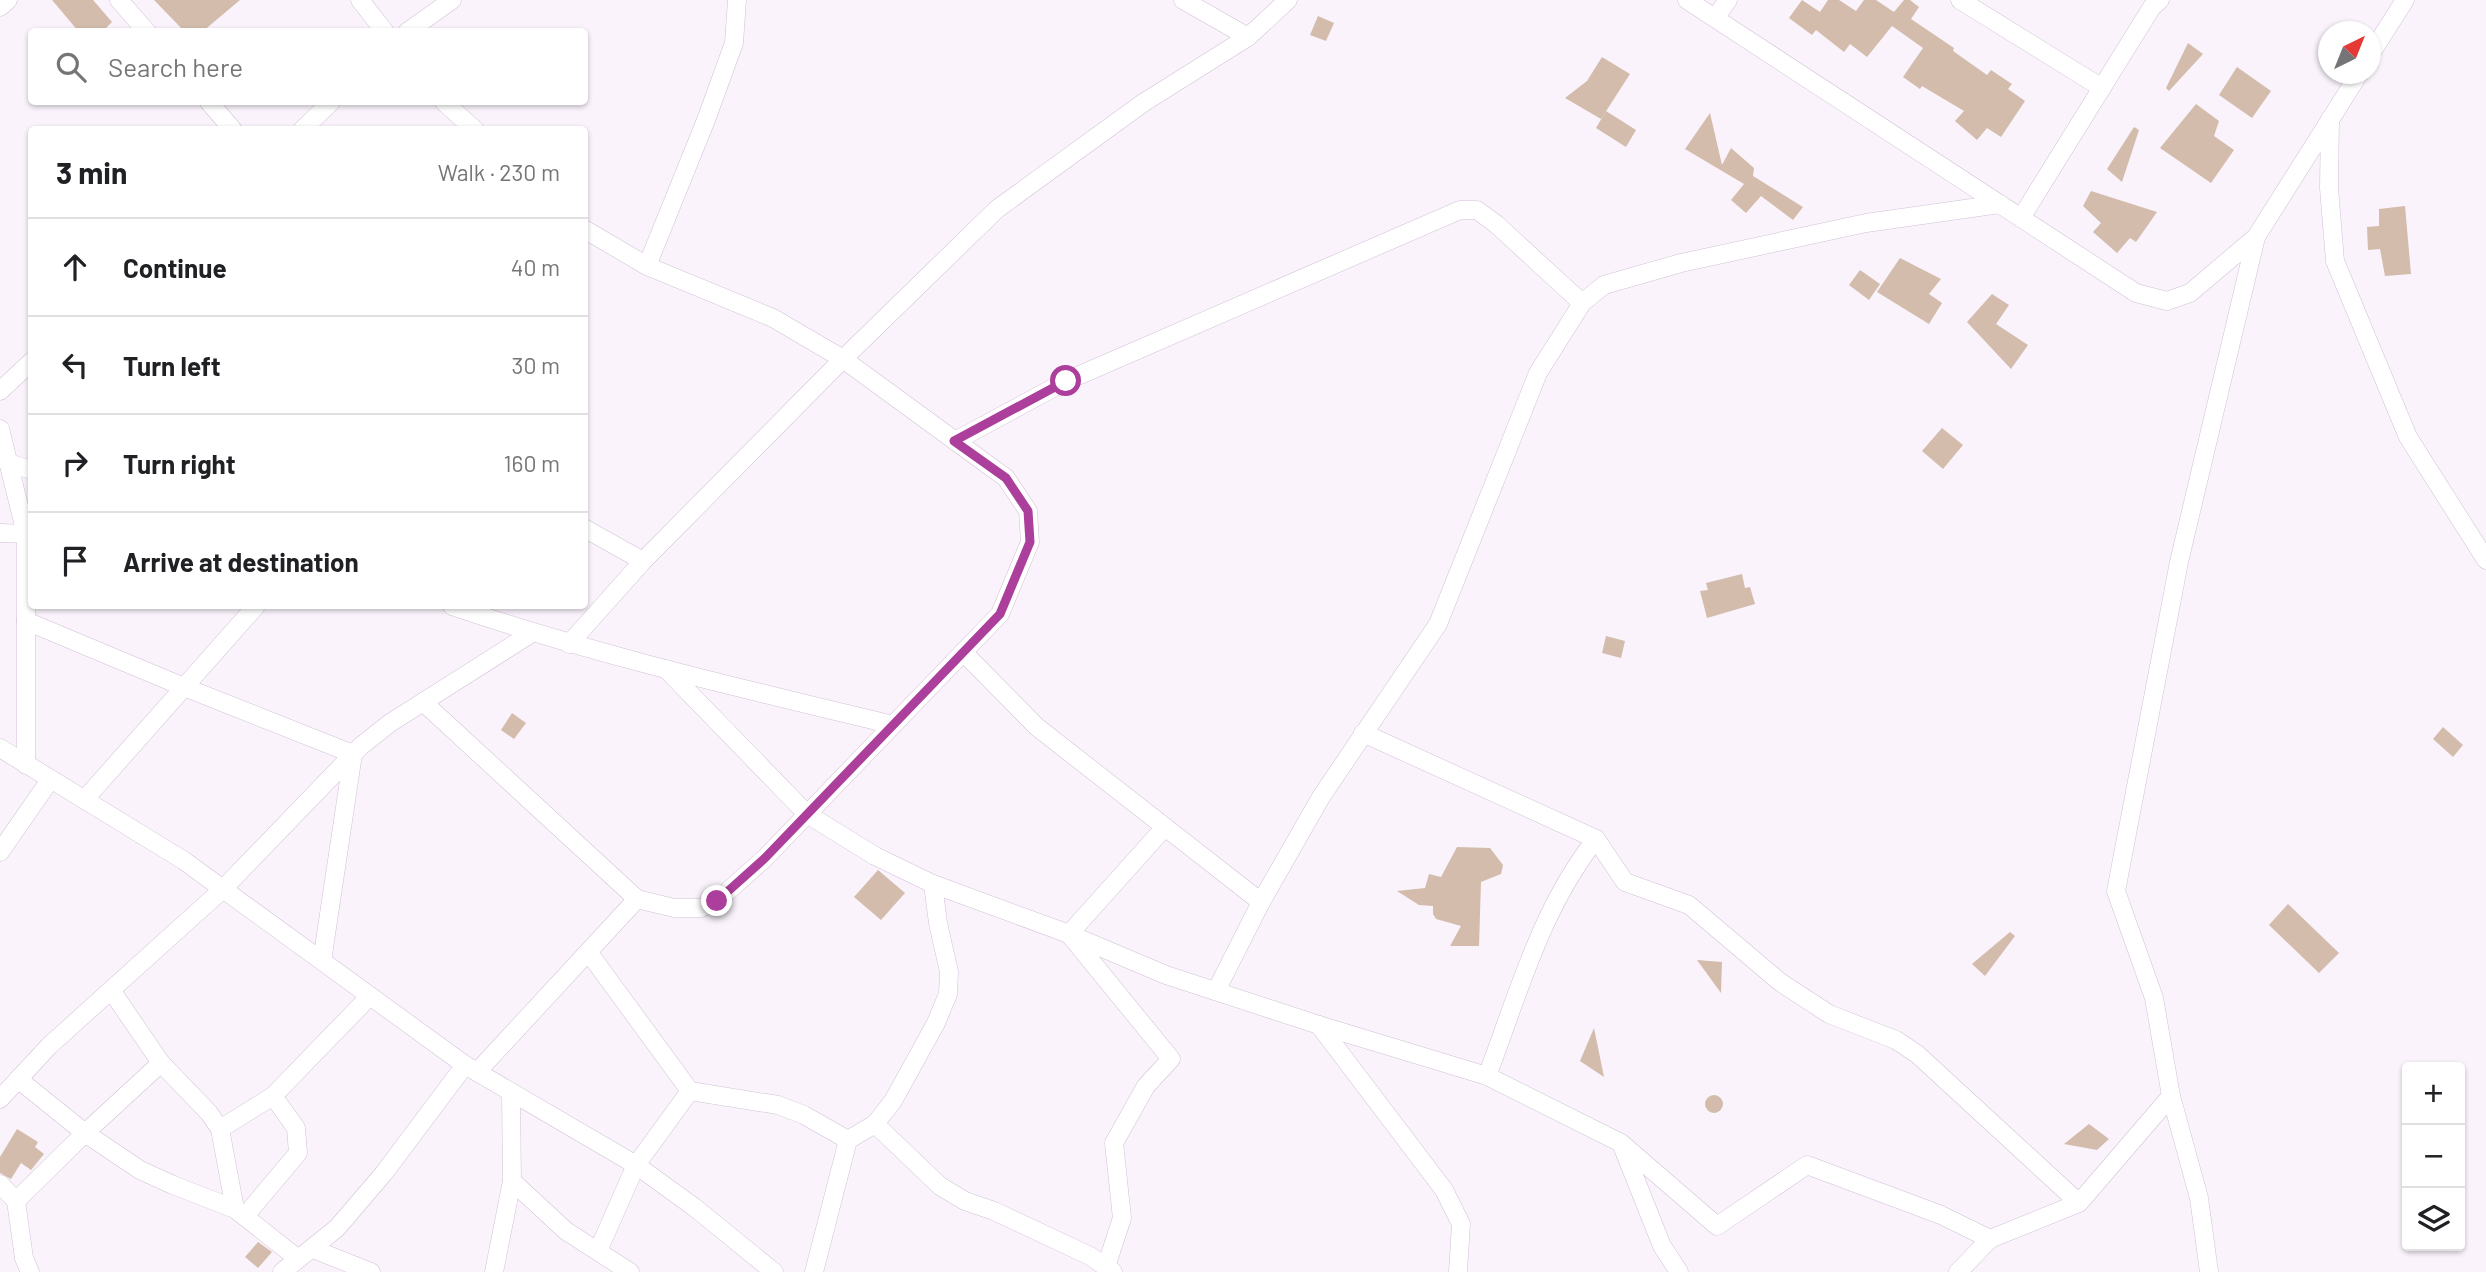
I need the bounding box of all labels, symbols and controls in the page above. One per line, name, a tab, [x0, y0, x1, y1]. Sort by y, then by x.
north arrow	[2318, 21, 2381, 84]
search box	[28, 28, 588, 105]
icon: search	[52, 48, 90, 86]
text: Search here	[108, 51, 243, 82]
text: 3 min	[56, 154, 127, 190]
text: Walk · 230 m	[438, 158, 560, 186]
icon: ahead	[56, 248, 94, 286]
text: Continue	[123, 252, 227, 283]
text: 40 m	[511, 253, 560, 281]
icon: left	[56, 346, 94, 384]
text: Turn left	[123, 350, 221, 381]
text: 30 m	[512, 351, 560, 379]
route start	[1050, 365, 1081, 396]
icon: right	[56, 444, 94, 482]
text: Turn right	[123, 448, 236, 479]
text: 160 m	[503, 449, 560, 477]
icon: arrive	[56, 542, 94, 580]
text: Arrive at destination	[123, 546, 359, 577]
route end	[701, 885, 732, 916]
map controls	[2402, 1062, 2465, 1251]
button: +	[2402, 1062, 2465, 1125]
button: −	[2402, 1125, 2465, 1188]
button: layers	[2402, 1188, 2465, 1251]

